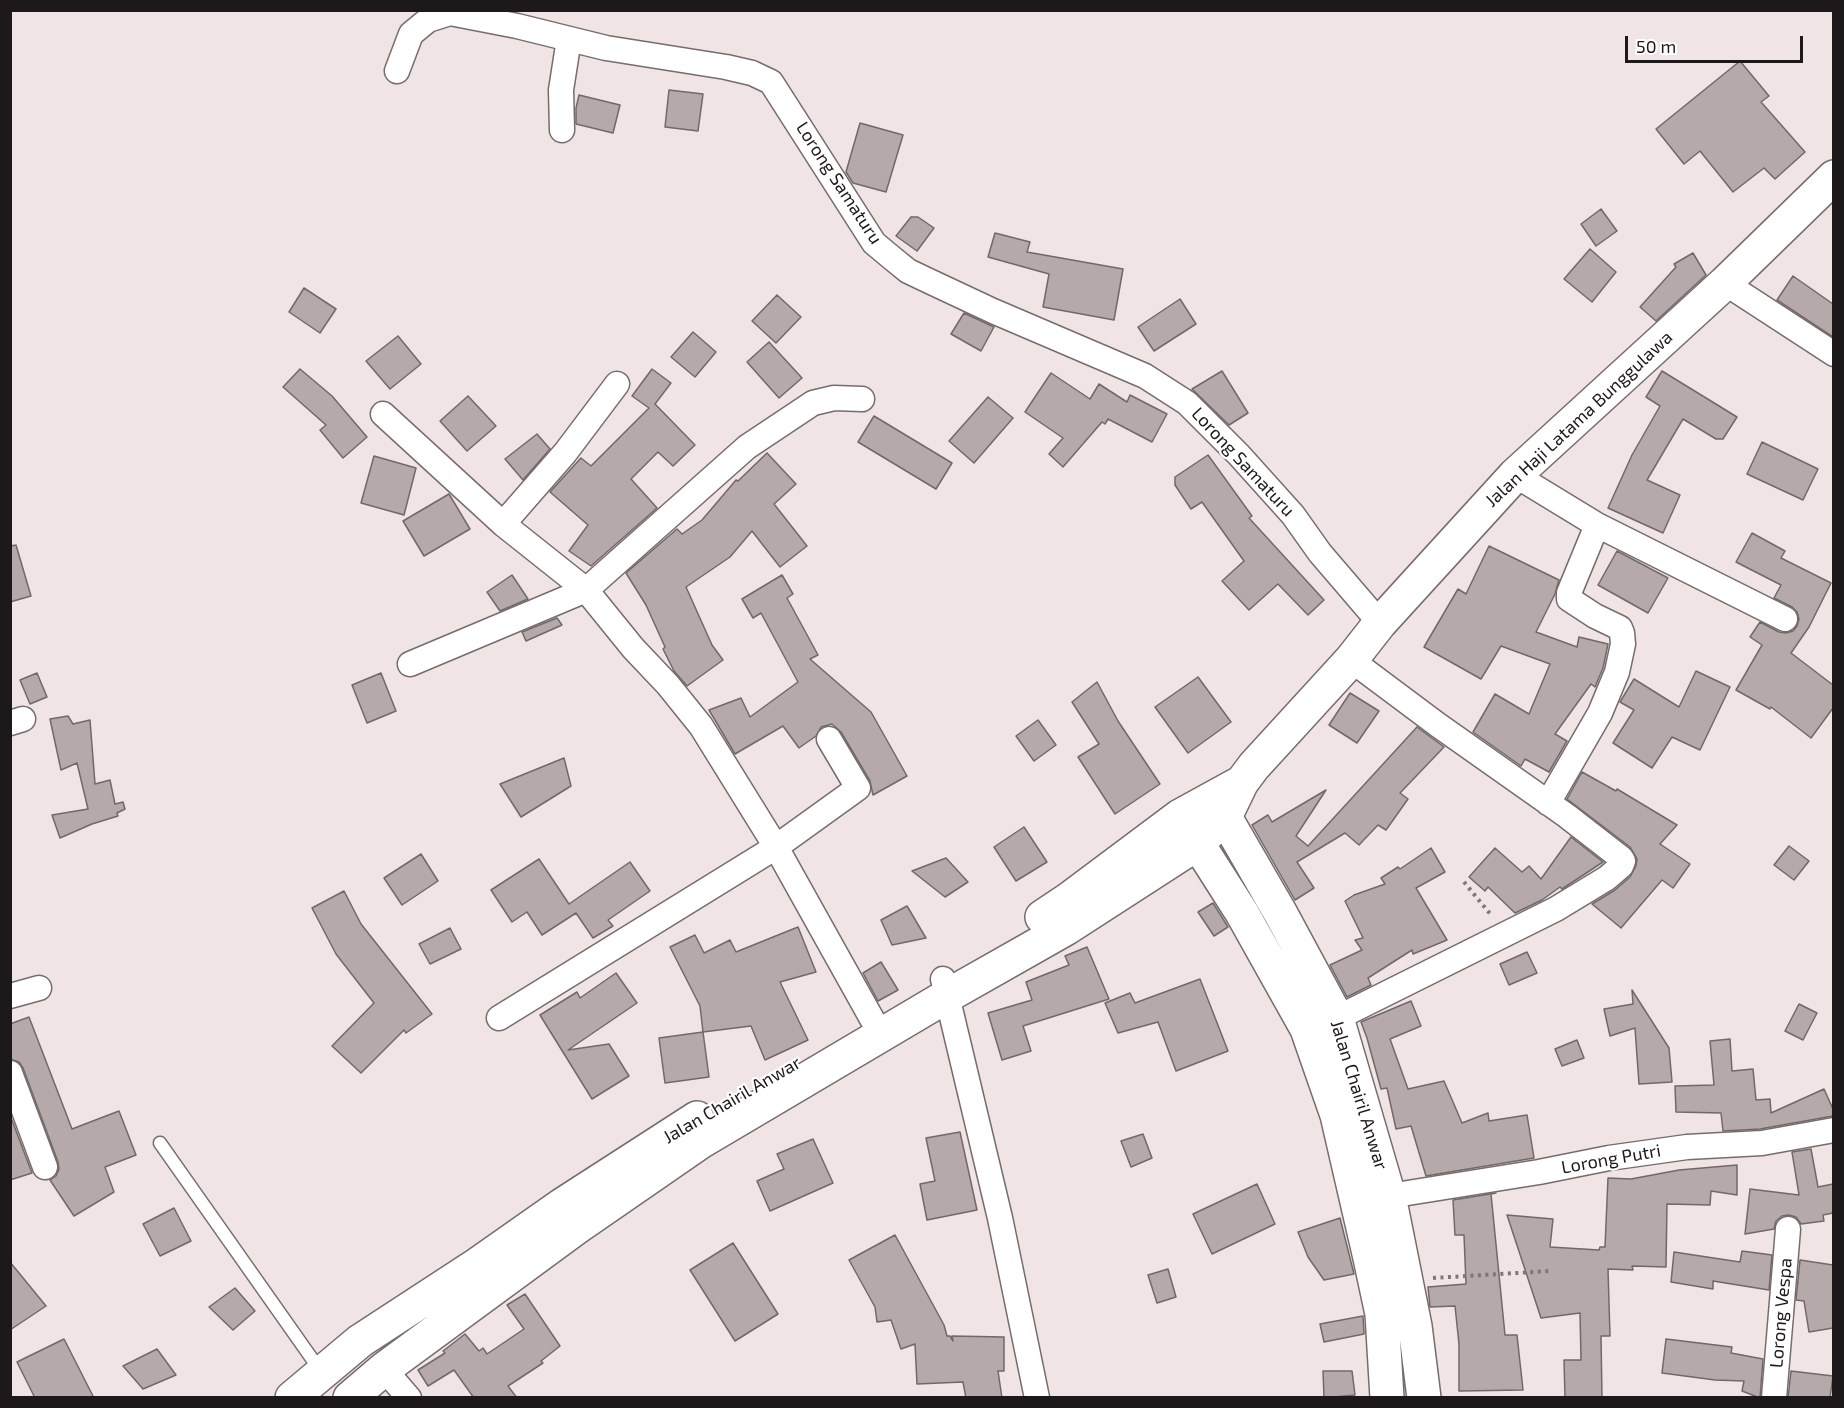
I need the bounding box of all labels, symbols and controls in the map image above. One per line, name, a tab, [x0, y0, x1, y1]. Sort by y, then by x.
scale bar	[1628, 24, 1806, 62]
text: 50 m	[1636, 35, 1676, 57]
street label: Lorong Samaturu	[791, 118, 887, 248]
street label: Jalan Haji Latama Bunggulawa	[1481, 326, 1677, 512]
street label: Lorong Samaturu	[1187, 403, 1299, 521]
street label: Jalan Chairil Anwar	[1326, 1018, 1392, 1172]
street label: Jalan Chairil Anwar	[659, 1052, 805, 1148]
street label: Lorong Putri	[1560, 1140, 1662, 1178]
street label: Lorong Vespa	[1765, 1257, 1797, 1369]

